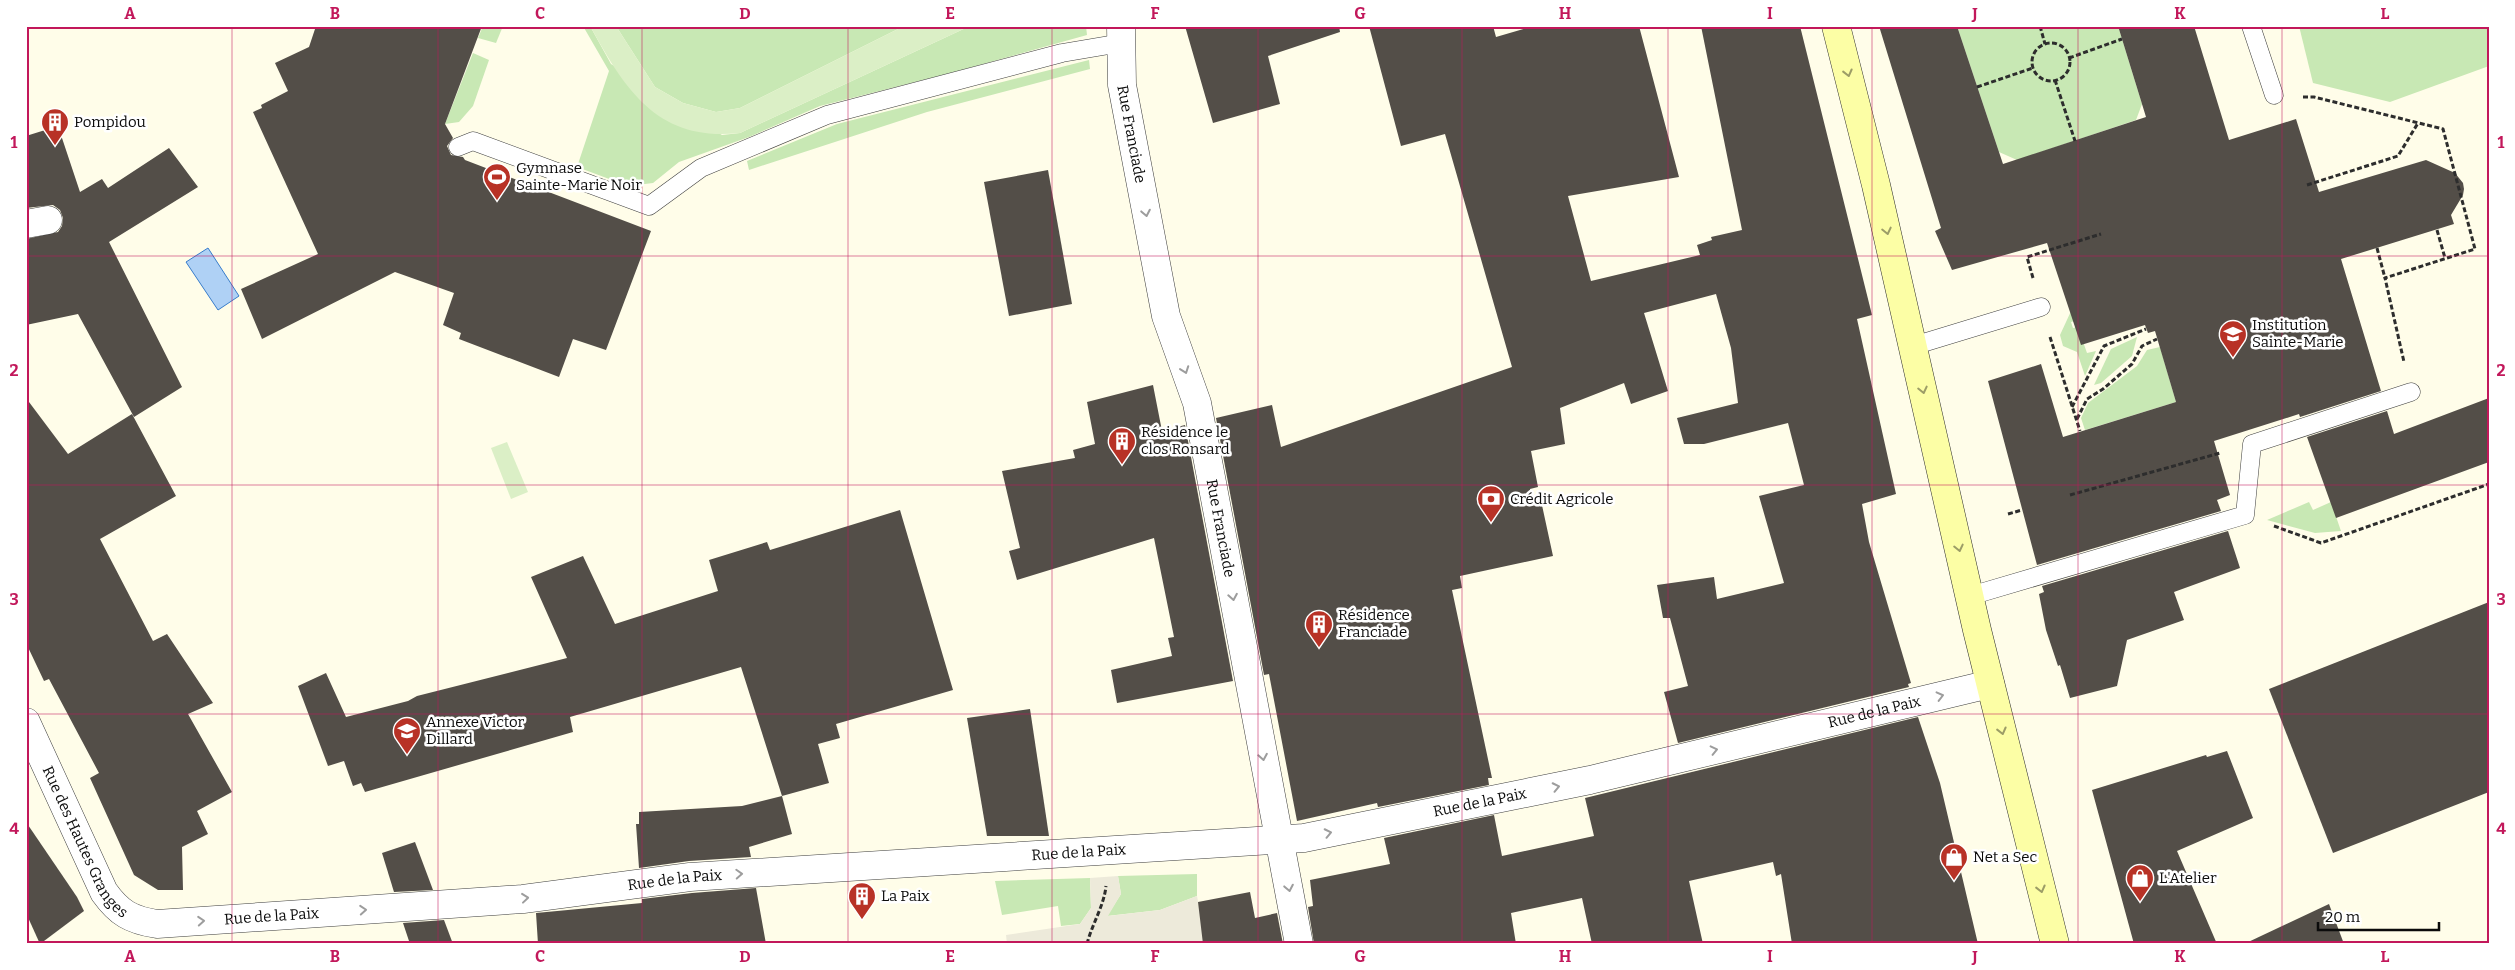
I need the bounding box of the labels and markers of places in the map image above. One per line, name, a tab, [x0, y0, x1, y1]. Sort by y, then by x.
building icon: Pompidou	[40, 107, 70, 146]
place label: Pompidou	[74, 113, 146, 131]
place label: Gymnase Sainte-Marie Noir	[516, 159, 642, 194]
sports icon: Gymnase Sainte-Marie Noir	[482, 162, 512, 201]
place label: Institution Sainte-Marie	[2252, 316, 2344, 351]
school or university icon: Institution Sainte-Marie	[2218, 319, 2248, 358]
place label: Résidence le clos Ronsard	[1141, 423, 1230, 458]
building icon: Résidence le clos Ronsard	[1107, 426, 1137, 465]
bank icon: Crédit Agricole	[1476, 484, 1506, 523]
place label: Crédit Agricole	[1510, 490, 1613, 508]
place label: Résidence Franciade	[1338, 606, 1410, 641]
building icon: Résidence Franciade	[1304, 609, 1334, 648]
place label: Annexe Victor Dillard	[426, 713, 525, 748]
school or university icon: Annexe Victor Dillard	[392, 716, 422, 755]
shop icon: Net a Sec	[1939, 842, 1969, 881]
place label: Net a Sec	[1973, 848, 2037, 866]
shop icon: L'Atelier	[2125, 863, 2155, 902]
place label: L'Atelier	[2159, 869, 2217, 887]
building icon: La Paix	[847, 881, 877, 920]
place label: La Paix	[881, 887, 930, 905]

